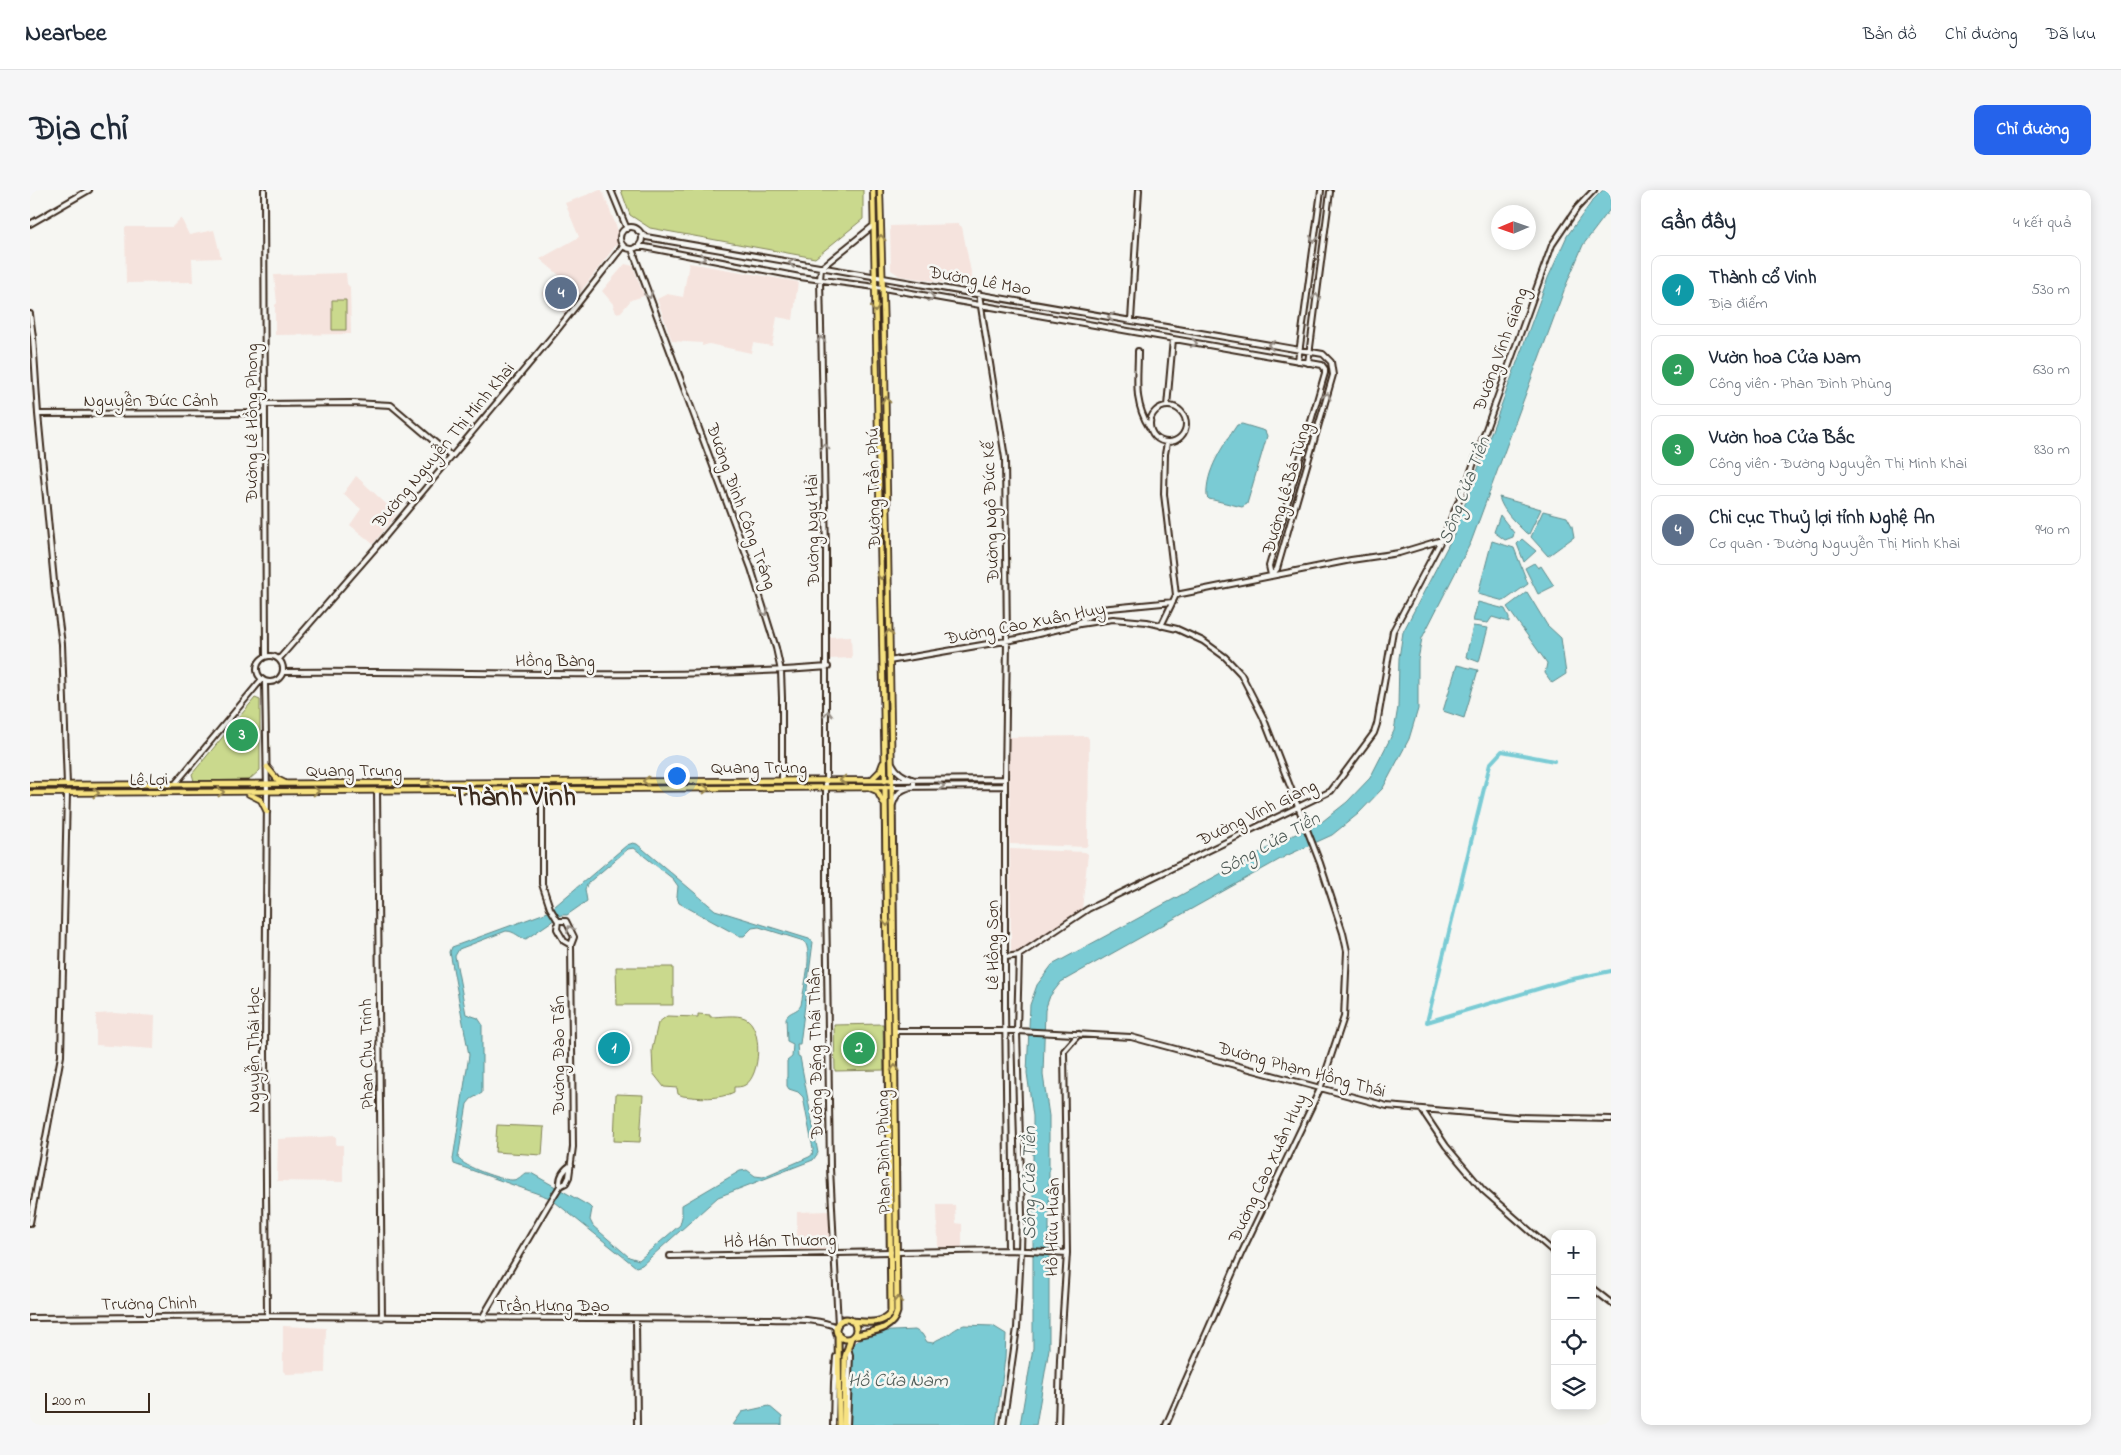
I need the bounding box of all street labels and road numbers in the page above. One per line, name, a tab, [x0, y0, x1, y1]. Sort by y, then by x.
street label: Đường Lê Mao	[925, 260, 1033, 305]
street label: Đường Vĩnh Giang	[1467, 284, 1537, 417]
street label: Đường Lê Hồng Phong	[240, 343, 267, 504]
street label: Đường Nguyễn Thị Minh Khai	[367, 358, 523, 536]
street label: Nguyễn Đức Cảnh	[84, 389, 218, 416]
street label: Đường Đinh Công Tráng	[697, 419, 782, 594]
street label: Đường Lê Bá Tùng	[1256, 420, 1320, 559]
street label: Đường Trần Phú	[861, 427, 890, 550]
street label: Đường Ngô Đức Kế	[976, 439, 1008, 584]
street label: Đường Ngư Hải	[800, 474, 829, 587]
street label: Đường Cao Xuân Huy	[942, 597, 1108, 654]
street label: Hồng Bàng	[515, 649, 595, 676]
street label: Quang Trung	[711, 756, 807, 783]
street label: Quang Trung	[306, 759, 402, 786]
street label: Lê Lợi	[130, 768, 169, 794]
street label: Đường Vĩnh Giang	[1193, 774, 1322, 855]
street label: Lê Hồng Sơn	[981, 900, 1008, 990]
street label: Đường Đặng Thái Thân	[803, 967, 833, 1140]
street label: Nguyễn Thái Học	[242, 987, 269, 1113]
street label: Đường Đào Tấn	[547, 995, 574, 1116]
street label: Phan Chu Trinh	[354, 998, 382, 1110]
street label: Đường Phạm Hồng Thái	[1213, 1036, 1388, 1107]
street label: Phan Đình Phùng	[871, 1089, 900, 1214]
street label: Đường Cao Xuân Huy	[1222, 1090, 1316, 1249]
street label: Hồ Hữu Huân	[1040, 1177, 1068, 1277]
street label: Hồ Hán Thương	[723, 1228, 837, 1257]
street label: Trường Chinh	[101, 1291, 197, 1320]
street label: Trần Hưng Đạo	[496, 1294, 610, 1321]

